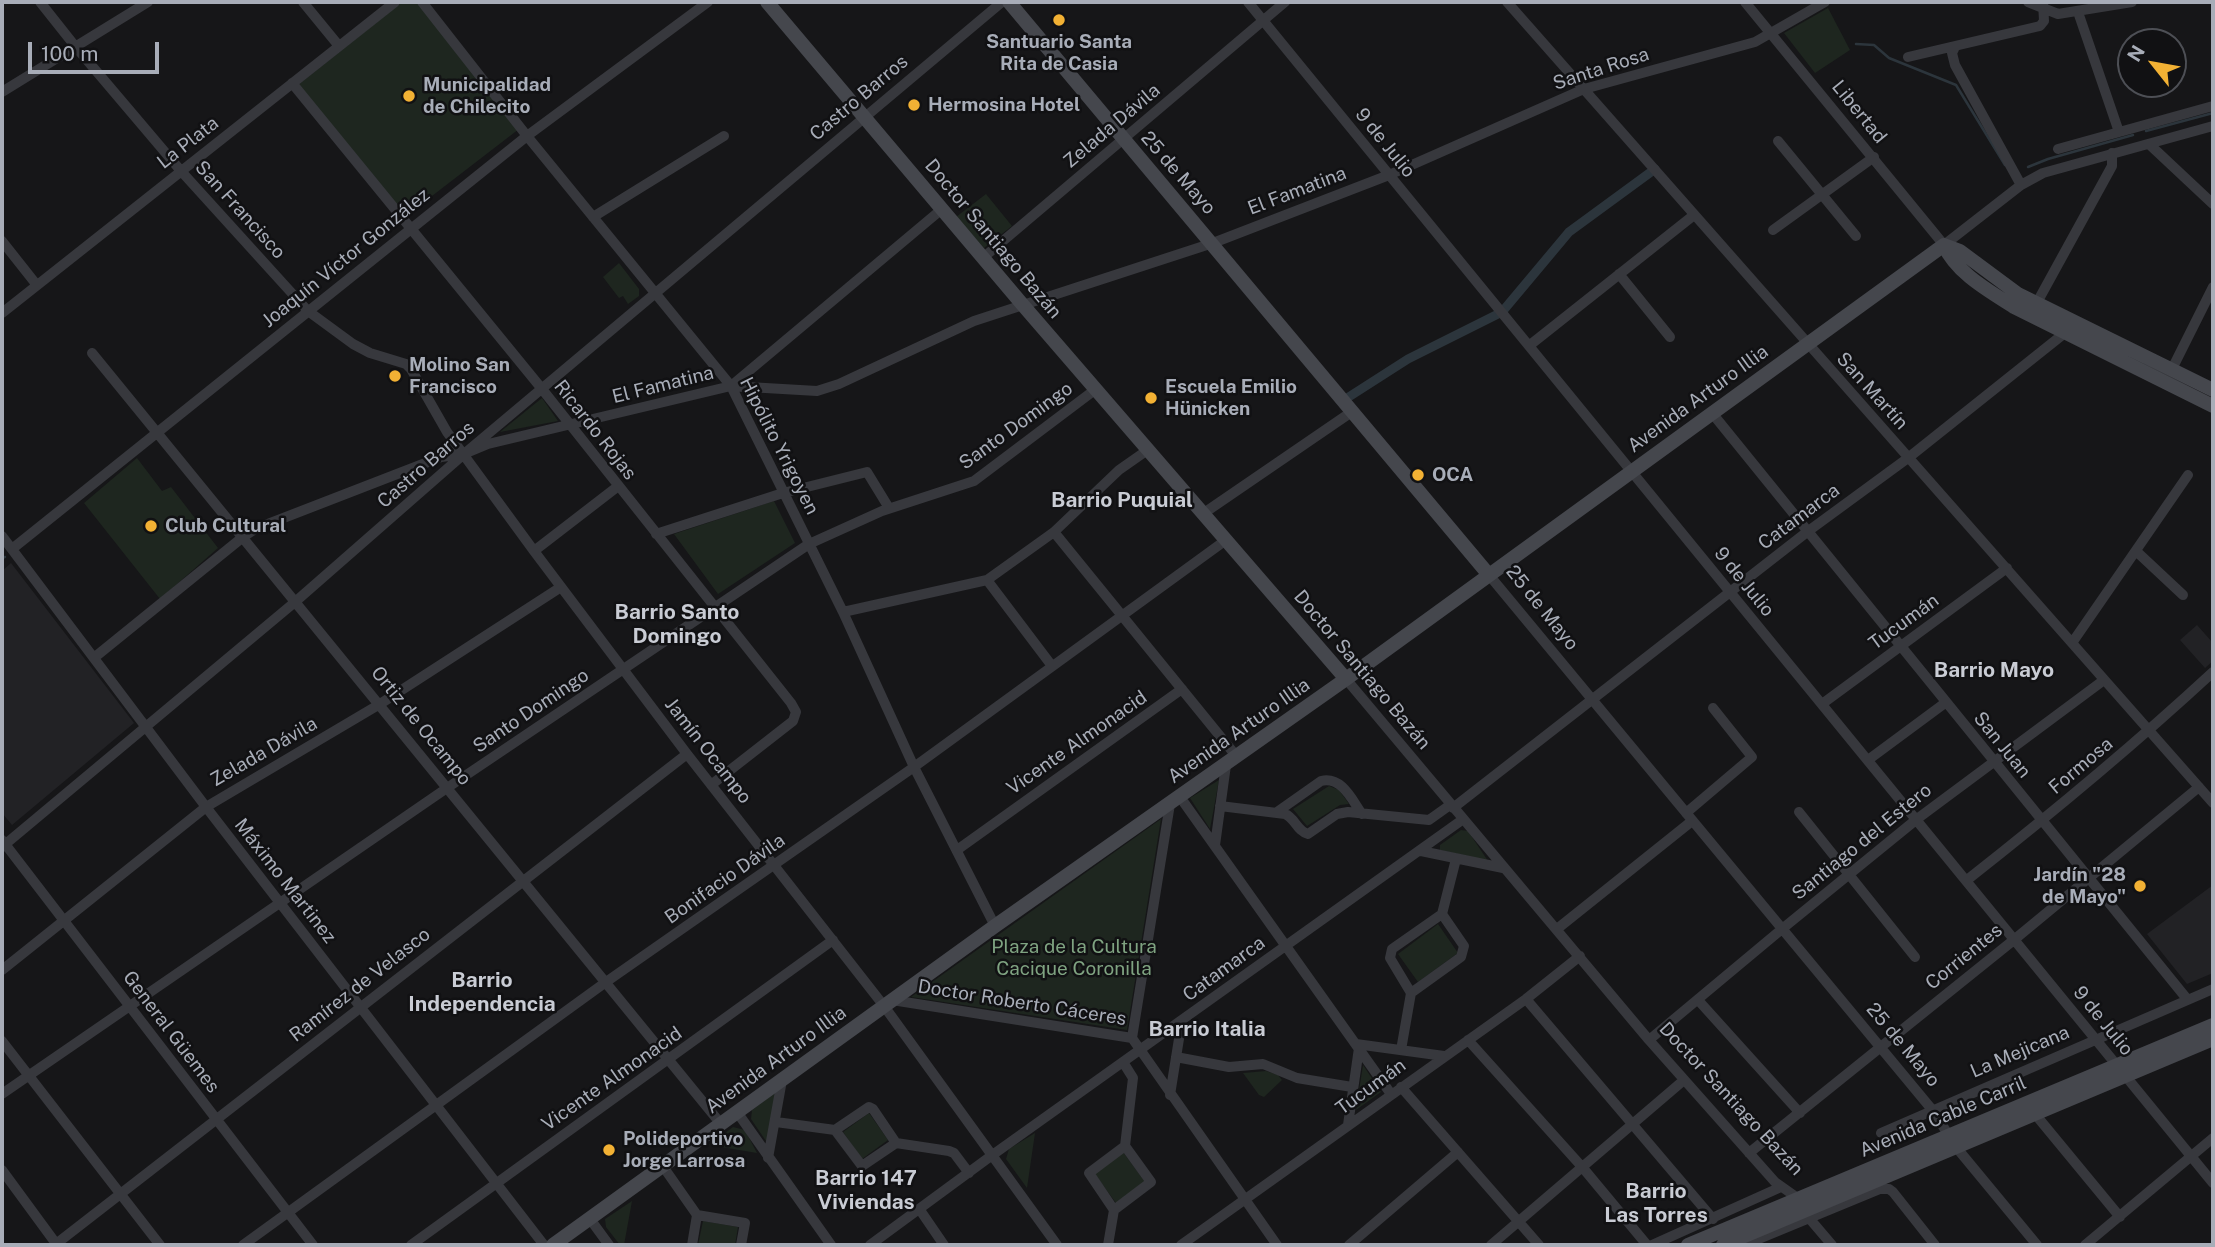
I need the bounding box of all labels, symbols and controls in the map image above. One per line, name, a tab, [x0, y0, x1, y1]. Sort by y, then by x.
marker: Santuario Santa Rita de Casia	[1051, 12, 1067, 28]
scale bar	[32, 28, 163, 72]
north arrow	[2117, 28, 2187, 98]
place label: Santuario Santa Rita de Casia	[986, 31, 1132, 75]
text: 100 m	[41, 41, 98, 66]
text: N	[2122, 41, 2149, 65]
street label: Santa Rosa	[1550, 43, 1652, 95]
street label: Castro Barros	[805, 50, 913, 146]
place label: Municipalidad de Chilecito	[423, 74, 551, 118]
street label: Libertad	[1827, 76, 1891, 148]
street label: Zelada Dávila	[1059, 79, 1165, 173]
marker: Municipalidad de Chilecito	[401, 88, 417, 104]
place label: Hermosina Hotel	[928, 94, 1080, 116]
marker: Hermosina Hotel	[906, 97, 922, 113]
street label: 9 de Julio	[1350, 104, 1420, 182]
street label: La Plata	[153, 112, 223, 174]
street label: 25 de Mayo	[1136, 127, 1220, 219]
street label: Doctor Santiago Bazán	[920, 155, 1066, 323]
street label: San Francisco	[190, 156, 290, 264]
street label: El Famatina	[1245, 162, 1349, 220]
street label: Joaquín Víctor González	[258, 183, 434, 333]
street label: Avenida Arturo Illia	[1623, 340, 1773, 458]
street label: San Martín	[1831, 348, 1913, 434]
place label: Molino San Francisco	[409, 354, 510, 398]
street label: El Famatina	[610, 361, 716, 409]
marker: Molino San Francisco	[387, 368, 403, 384]
street label: Hipólito Yrigoyen	[734, 373, 824, 519]
street label: Ricardo Rojas	[549, 376, 641, 484]
place label: Escuela Emilio Hünicken	[1165, 376, 1297, 420]
street label: Santo Domingo	[955, 377, 1077, 475]
marker: Escuela Emilio Hünicken	[1143, 390, 1159, 406]
street label: Castro Barros	[373, 417, 479, 513]
place label: OCA	[1432, 464, 1473, 486]
marker: OCA	[1410, 467, 1426, 483]
street label: Catamarca	[1754, 479, 1844, 555]
district label: Barrio Puquial	[1051, 488, 1193, 514]
place label: Club Cultural	[165, 515, 286, 537]
marker: Club Cultural	[143, 518, 159, 534]
street label: 9 de Julio	[1709, 543, 1779, 621]
street label: 25 de Mayo	[1501, 561, 1583, 655]
street label: Doctor Santiago Bazán	[1289, 586, 1435, 754]
street label: Tucumán	[1865, 589, 1943, 655]
district label: Barrio Santo Domingo	[615, 600, 739, 650]
district label: Barrio Mayo	[1934, 658, 2054, 684]
street label: Ortiz de Ocampo	[366, 662, 476, 790]
street label: Santo Domingo	[469, 664, 593, 758]
street label: Avenida Arturo Illia	[1164, 673, 1314, 789]
street label: Vicente Almonacid	[1003, 686, 1151, 800]
street label: Jamín Ocampo	[660, 694, 756, 808]
street label: San Juan	[1968, 707, 2036, 783]
street label: Zelada Dávila	[207, 712, 321, 792]
street label: Formosa	[2044, 733, 2118, 799]
street label: Santiago del Estero	[1788, 779, 1936, 905]
street label: Máximo Martinez	[229, 814, 341, 948]
street label: Bonifacio Dávila	[660, 829, 790, 929]
place label: Jardín "28 de Mayo"	[2034, 864, 2126, 908]
marker: Jardín "28 de Mayo"	[2132, 878, 2148, 894]
street label: Corrientes	[1921, 919, 2007, 995]
street label: Ramírez de Velasco	[285, 923, 435, 1047]
street label: Catamarca	[1179, 932, 1269, 1006]
park label: Plaza de la Cultura Cacique Coronilla	[991, 936, 1157, 980]
street label: General Güemes	[118, 966, 224, 1098]
district label: Barrio Independencia	[408, 968, 556, 1018]
street label: Doctor Roberto Cáceres	[916, 975, 1128, 1031]
street label: 9 de Julio	[2068, 982, 2138, 1060]
street label: 25 de Mayo	[1861, 998, 1945, 1092]
street label: Avenida Arturo Illia	[701, 1001, 851, 1119]
district label: Barrio Italia	[1148, 1017, 1266, 1043]
street label: Doctor Santiago Bazán	[1654, 1018, 1808, 1180]
street label: La Mejicana	[1967, 1021, 2073, 1083]
street label: Vicente Almonacid	[538, 1022, 686, 1136]
street label: Tucumán	[1332, 1054, 1410, 1120]
street label: Avenida Cable Carril	[1856, 1072, 2030, 1162]
place label: Polideportivo Jorge Larrosa	[623, 1128, 745, 1172]
marker: Polideportivo Jorge Larrosa	[601, 1142, 617, 1158]
district label: Barrio 147 Viviendas	[815, 1166, 917, 1216]
district label: Barrio Las Torres	[1604, 1179, 1708, 1229]

